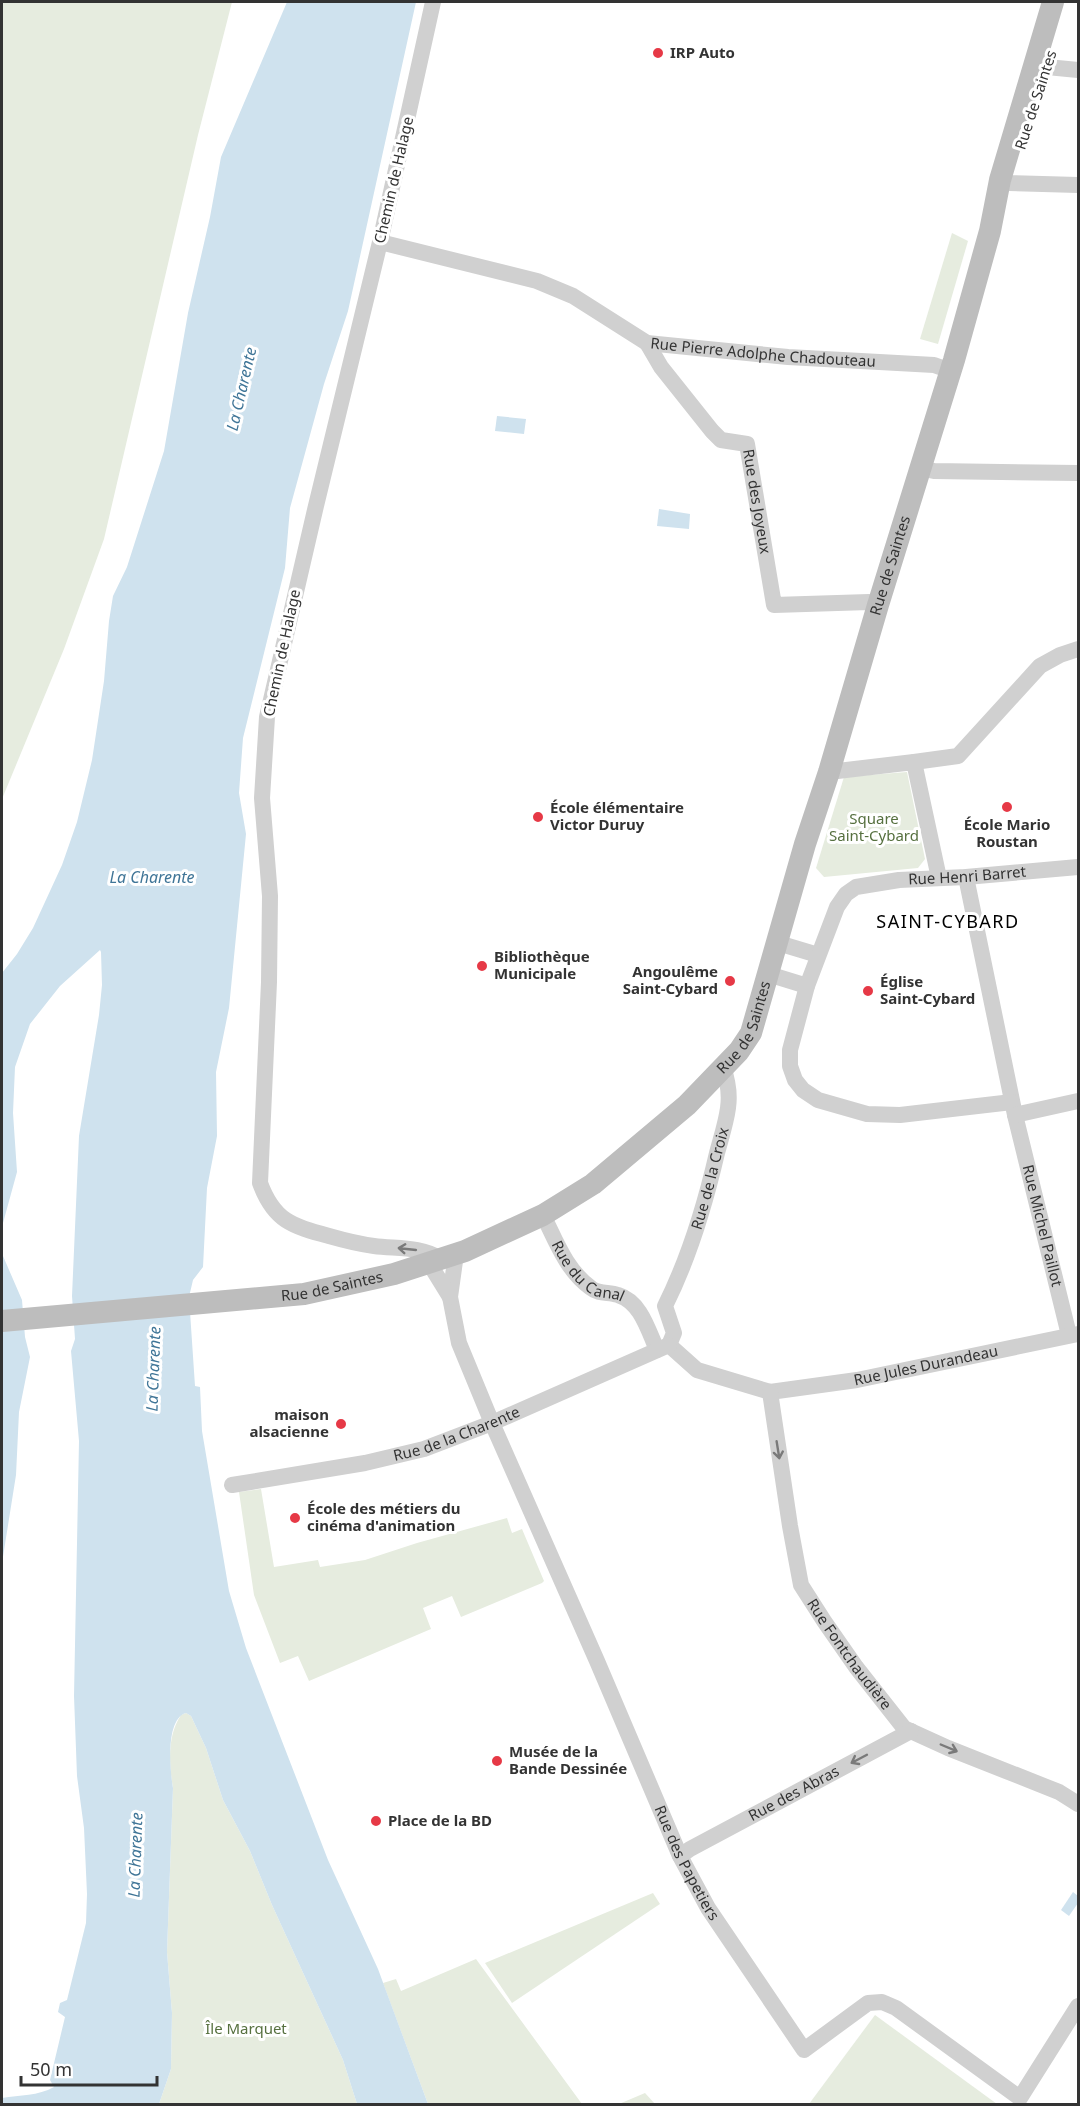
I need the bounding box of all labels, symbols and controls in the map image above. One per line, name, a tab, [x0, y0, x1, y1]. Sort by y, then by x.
place label: IRP Auto	[670, 42, 735, 62]
marker: IRP Auto	[651, 46, 665, 60]
street label: Rue de Saintes	[1010, 47, 1061, 152]
street label: Chemin de Halage	[369, 114, 417, 245]
street label: Rue Pierre Adolphe Chadouteau	[650, 332, 876, 371]
water label: La Charente	[221, 345, 261, 433]
street label: Rue des Joyeux	[739, 447, 776, 555]
street label: Rue de Saintes	[865, 513, 914, 618]
street label: Chemin de Halage	[258, 587, 304, 718]
place label: École élémentaire Victor Duruy	[550, 797, 684, 834]
marker: École Mario Roustan	[1000, 800, 1014, 814]
park label: Square Saint-Cybard	[829, 808, 919, 845]
marker: École élémentaire Victor Duruy	[531, 810, 545, 824]
place label: École Mario Roustan	[964, 814, 1050, 851]
street label: Rue Henri Barret	[908, 861, 1027, 889]
water label: La Charente	[109, 866, 195, 888]
district label: SAINT-CYBARD	[876, 909, 1020, 933]
place label: Bibliothèque Municipale	[494, 946, 590, 983]
marker: Bibliothèque Municipale	[475, 959, 489, 973]
place label: Angoulême Saint-Cybard	[623, 961, 718, 998]
place label: Église Saint-Cybard	[880, 971, 975, 1008]
marker: Angoulême Saint-Cybard	[723, 974, 737, 988]
street label: Rue de Saintes	[711, 978, 774, 1078]
marker: Église Saint-Cybard	[861, 984, 875, 998]
street label: Rue de la Croix	[686, 1125, 733, 1232]
street label: Rue Michel Paillot	[1019, 1162, 1068, 1289]
street label: Rue du Canal	[548, 1237, 628, 1305]
one-way arrow	[398, 1243, 418, 1254]
street label: Rue de Saintes	[280, 1266, 385, 1305]
water label: La Charente	[141, 1326, 165, 1412]
street label: Rue Jules Durandeau	[852, 1340, 1000, 1389]
street label: Rue de la Charente	[391, 1401, 523, 1465]
place label: maison alsacienne	[249, 1404, 329, 1441]
marker: maison alsacienne	[334, 1417, 348, 1431]
one-way arrow	[773, 1440, 784, 1459]
place label: École des métiers du cinéma d'animation	[307, 1498, 461, 1535]
marker: École des métiers du cinéma d'animation	[288, 1511, 302, 1525]
street label: Rue Fontchaudière	[803, 1594, 897, 1714]
place label: Musée de la Bande Dessinée	[509, 1741, 627, 1778]
one-way arrow	[940, 1743, 958, 1754]
one-way arrow	[850, 1753, 868, 1765]
marker: Musée de la Bande Dessinée	[490, 1754, 504, 1768]
street label: Rue des Abras	[745, 1760, 842, 1825]
street label: Rue des Papetiers	[651, 1802, 724, 1924]
place label: Place de la BD	[388, 1810, 492, 1830]
water label: La Charente	[123, 1812, 147, 1898]
marker: Place de la BD	[369, 1814, 383, 1828]
park label: Île Marquet	[205, 2018, 287, 2038]
scale bar	[21, 2049, 158, 2087]
text: 50 m	[30, 2057, 72, 2081]

